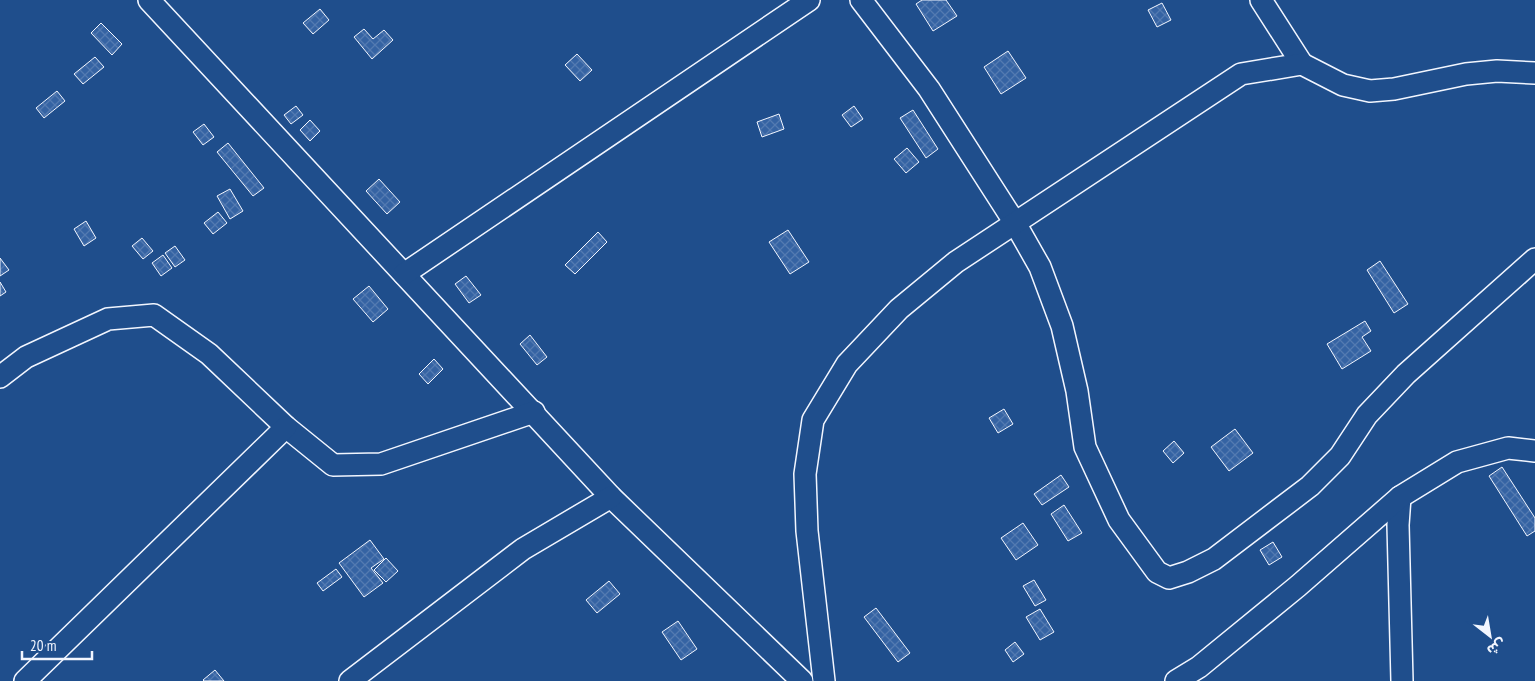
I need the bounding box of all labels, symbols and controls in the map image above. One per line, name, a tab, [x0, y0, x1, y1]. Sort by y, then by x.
north arrow	[1465, 611, 1515, 661]
scale bar	[22, 628, 92, 660]
text: ش	[1484, 634, 1510, 660]
text: 20 m	[30, 636, 56, 655]

